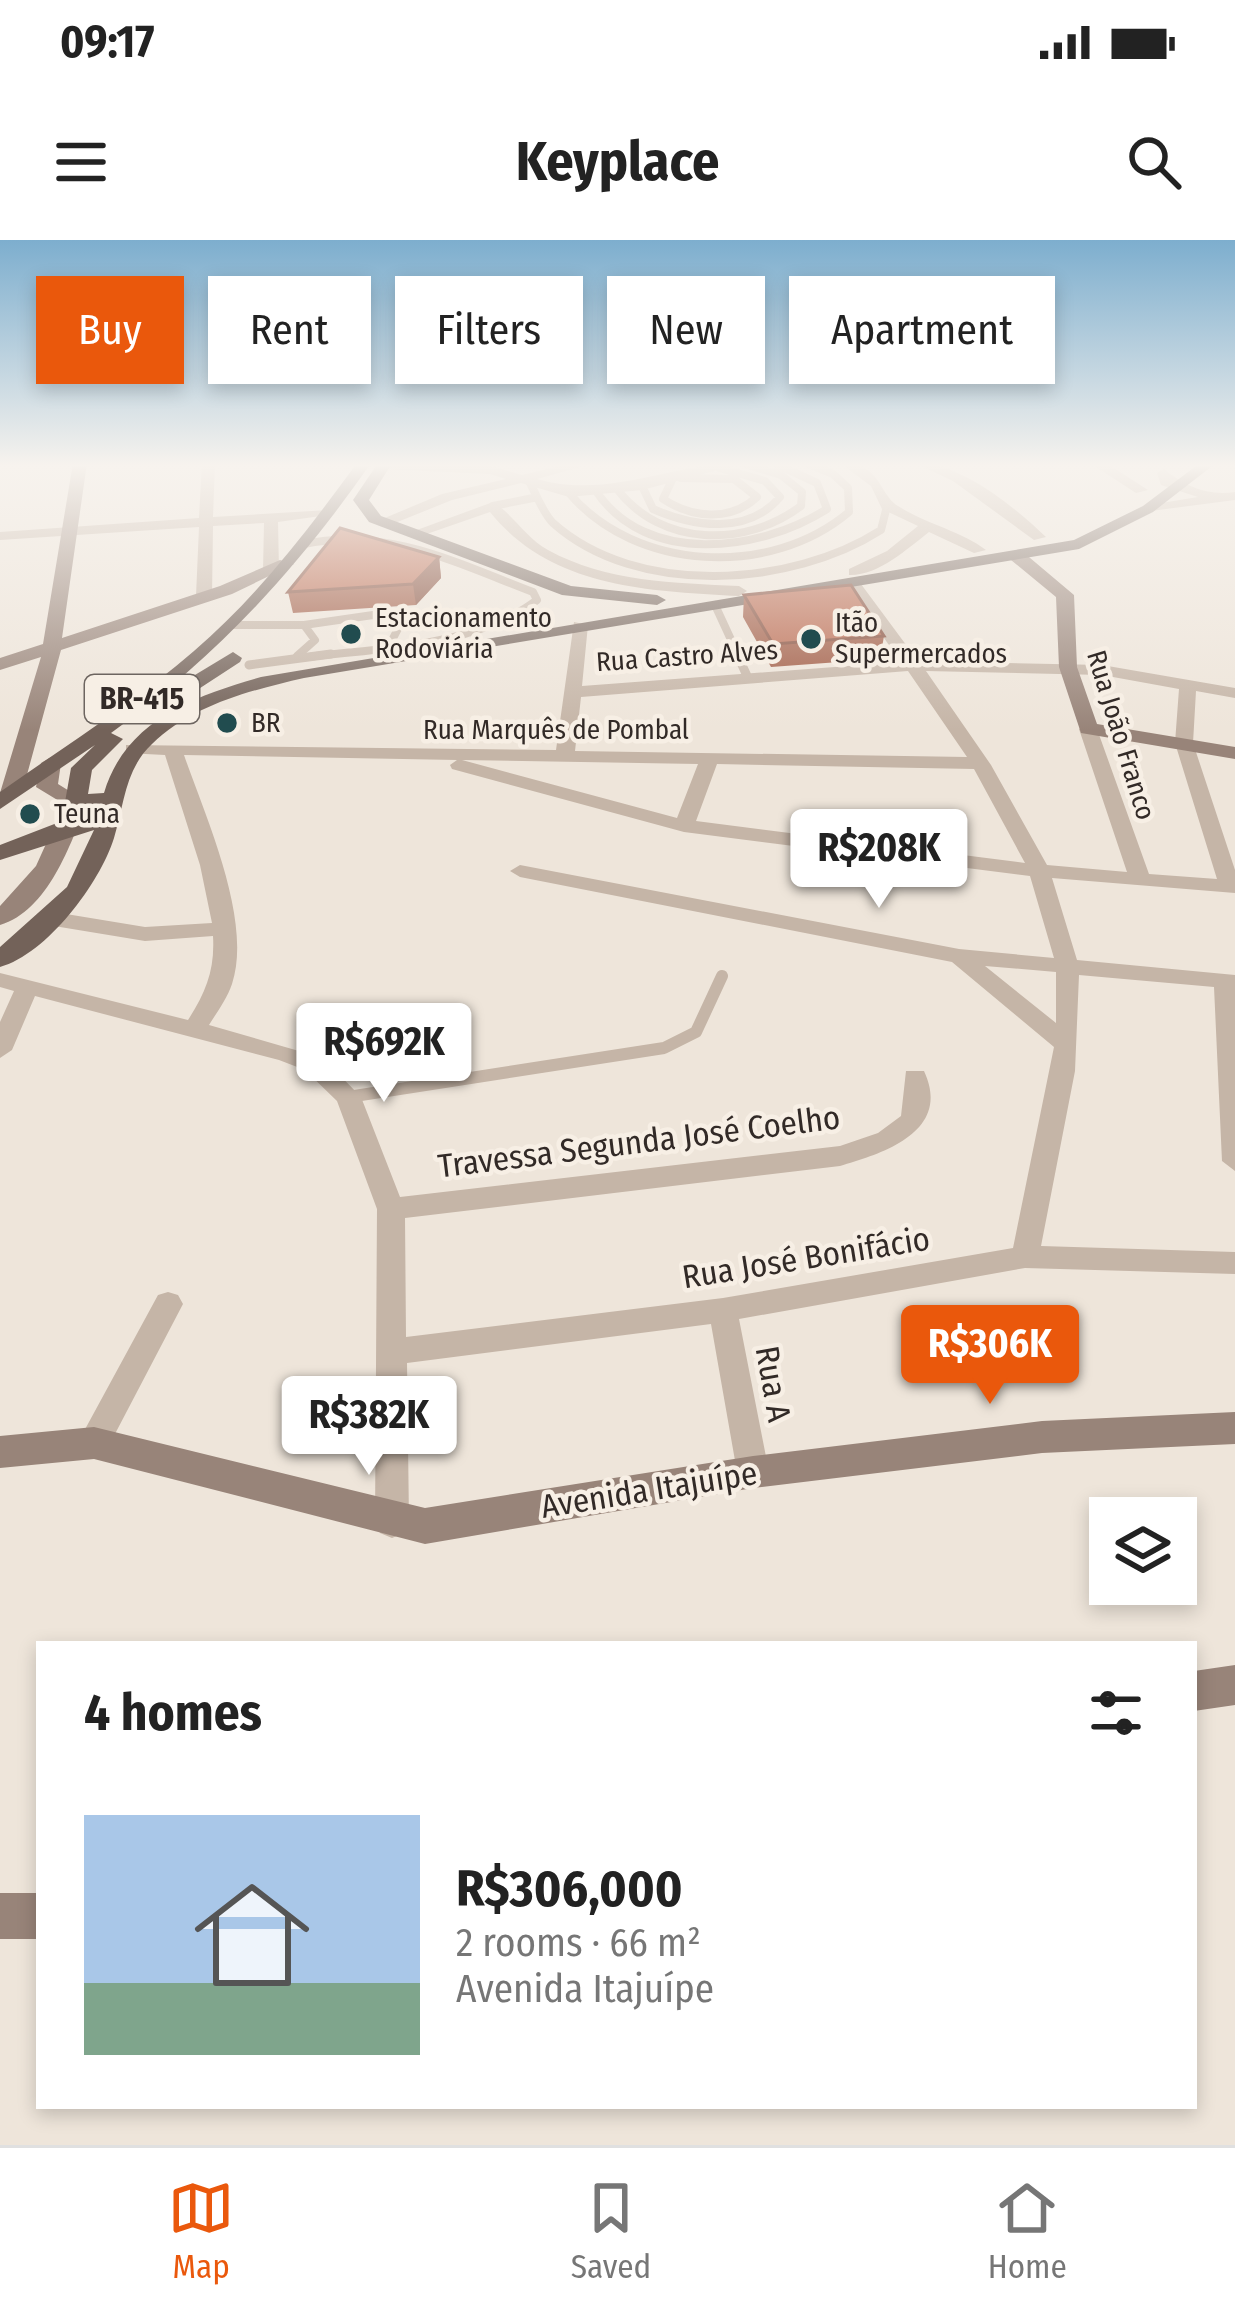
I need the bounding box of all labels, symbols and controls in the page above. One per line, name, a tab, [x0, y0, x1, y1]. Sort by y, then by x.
text: 09:17	[60, 15, 154, 69]
icon: menu	[48, 129, 114, 195]
icon: search	[1121, 129, 1187, 195]
text: Keyplace	[516, 130, 719, 194]
chip: Buy	[36, 276, 184, 384]
chip: Rent	[208, 276, 371, 384]
chip: Filters	[395, 276, 583, 384]
chip: New	[607, 276, 765, 384]
chip: Apartment	[789, 276, 1055, 384]
place label: Estacionamento Rodoviária	[375, 602, 552, 665]
place label: Itão Supermercados	[835, 607, 1007, 670]
marker: Estacionamento Rodoviária	[338, 621, 364, 647]
marker: Itão Supermercados	[798, 626, 824, 652]
street label: Rua Castro Alves	[595, 634, 779, 678]
street label: Rua João Franco	[1080, 646, 1162, 824]
road number: BR-415	[85, 675, 199, 723]
place label: BR	[251, 707, 281, 739]
marker: BR	[214, 710, 240, 736]
street label: Rua Marquês de Pombal	[423, 714, 689, 746]
place label: Teuna	[54, 798, 120, 830]
marker: Teuna	[17, 801, 43, 827]
pin: R$208K	[781, 809, 977, 911]
text: R$208K	[817, 825, 941, 871]
pin: R$692K	[286, 1003, 482, 1105]
text: R$692K	[323, 1019, 445, 1065]
street label: Travessa Segunda José Coelho	[436, 1097, 842, 1187]
street label: Rua José Bonifácio	[679, 1219, 933, 1297]
pin: R$306K	[892, 1305, 1088, 1407]
text: R$306K	[928, 1321, 1052, 1367]
street label: Rua A	[747, 1343, 799, 1426]
pin: R$382K	[271, 1376, 467, 1478]
text: R$382K	[309, 1392, 429, 1438]
street label: Avenida Itajuípe	[538, 1453, 760, 1527]
map controls	[1089, 1497, 1197, 1605]
button: layers	[1089, 1497, 1197, 1605]
icon: filters	[1083, 1680, 1149, 1746]
text: 4 homes	[84, 1682, 262, 1744]
text: R$306,000	[456, 1858, 683, 1920]
icon: home	[180, 1863, 324, 2007]
text: 2 rooms · 66 m²	[456, 1920, 701, 1966]
text: Avenida Itajuípe	[456, 1966, 714, 2012]
tab: Map	[168, 2175, 234, 2287]
tab: Saved	[571, 2175, 651, 2287]
tab: Home	[988, 2175, 1067, 2287]

